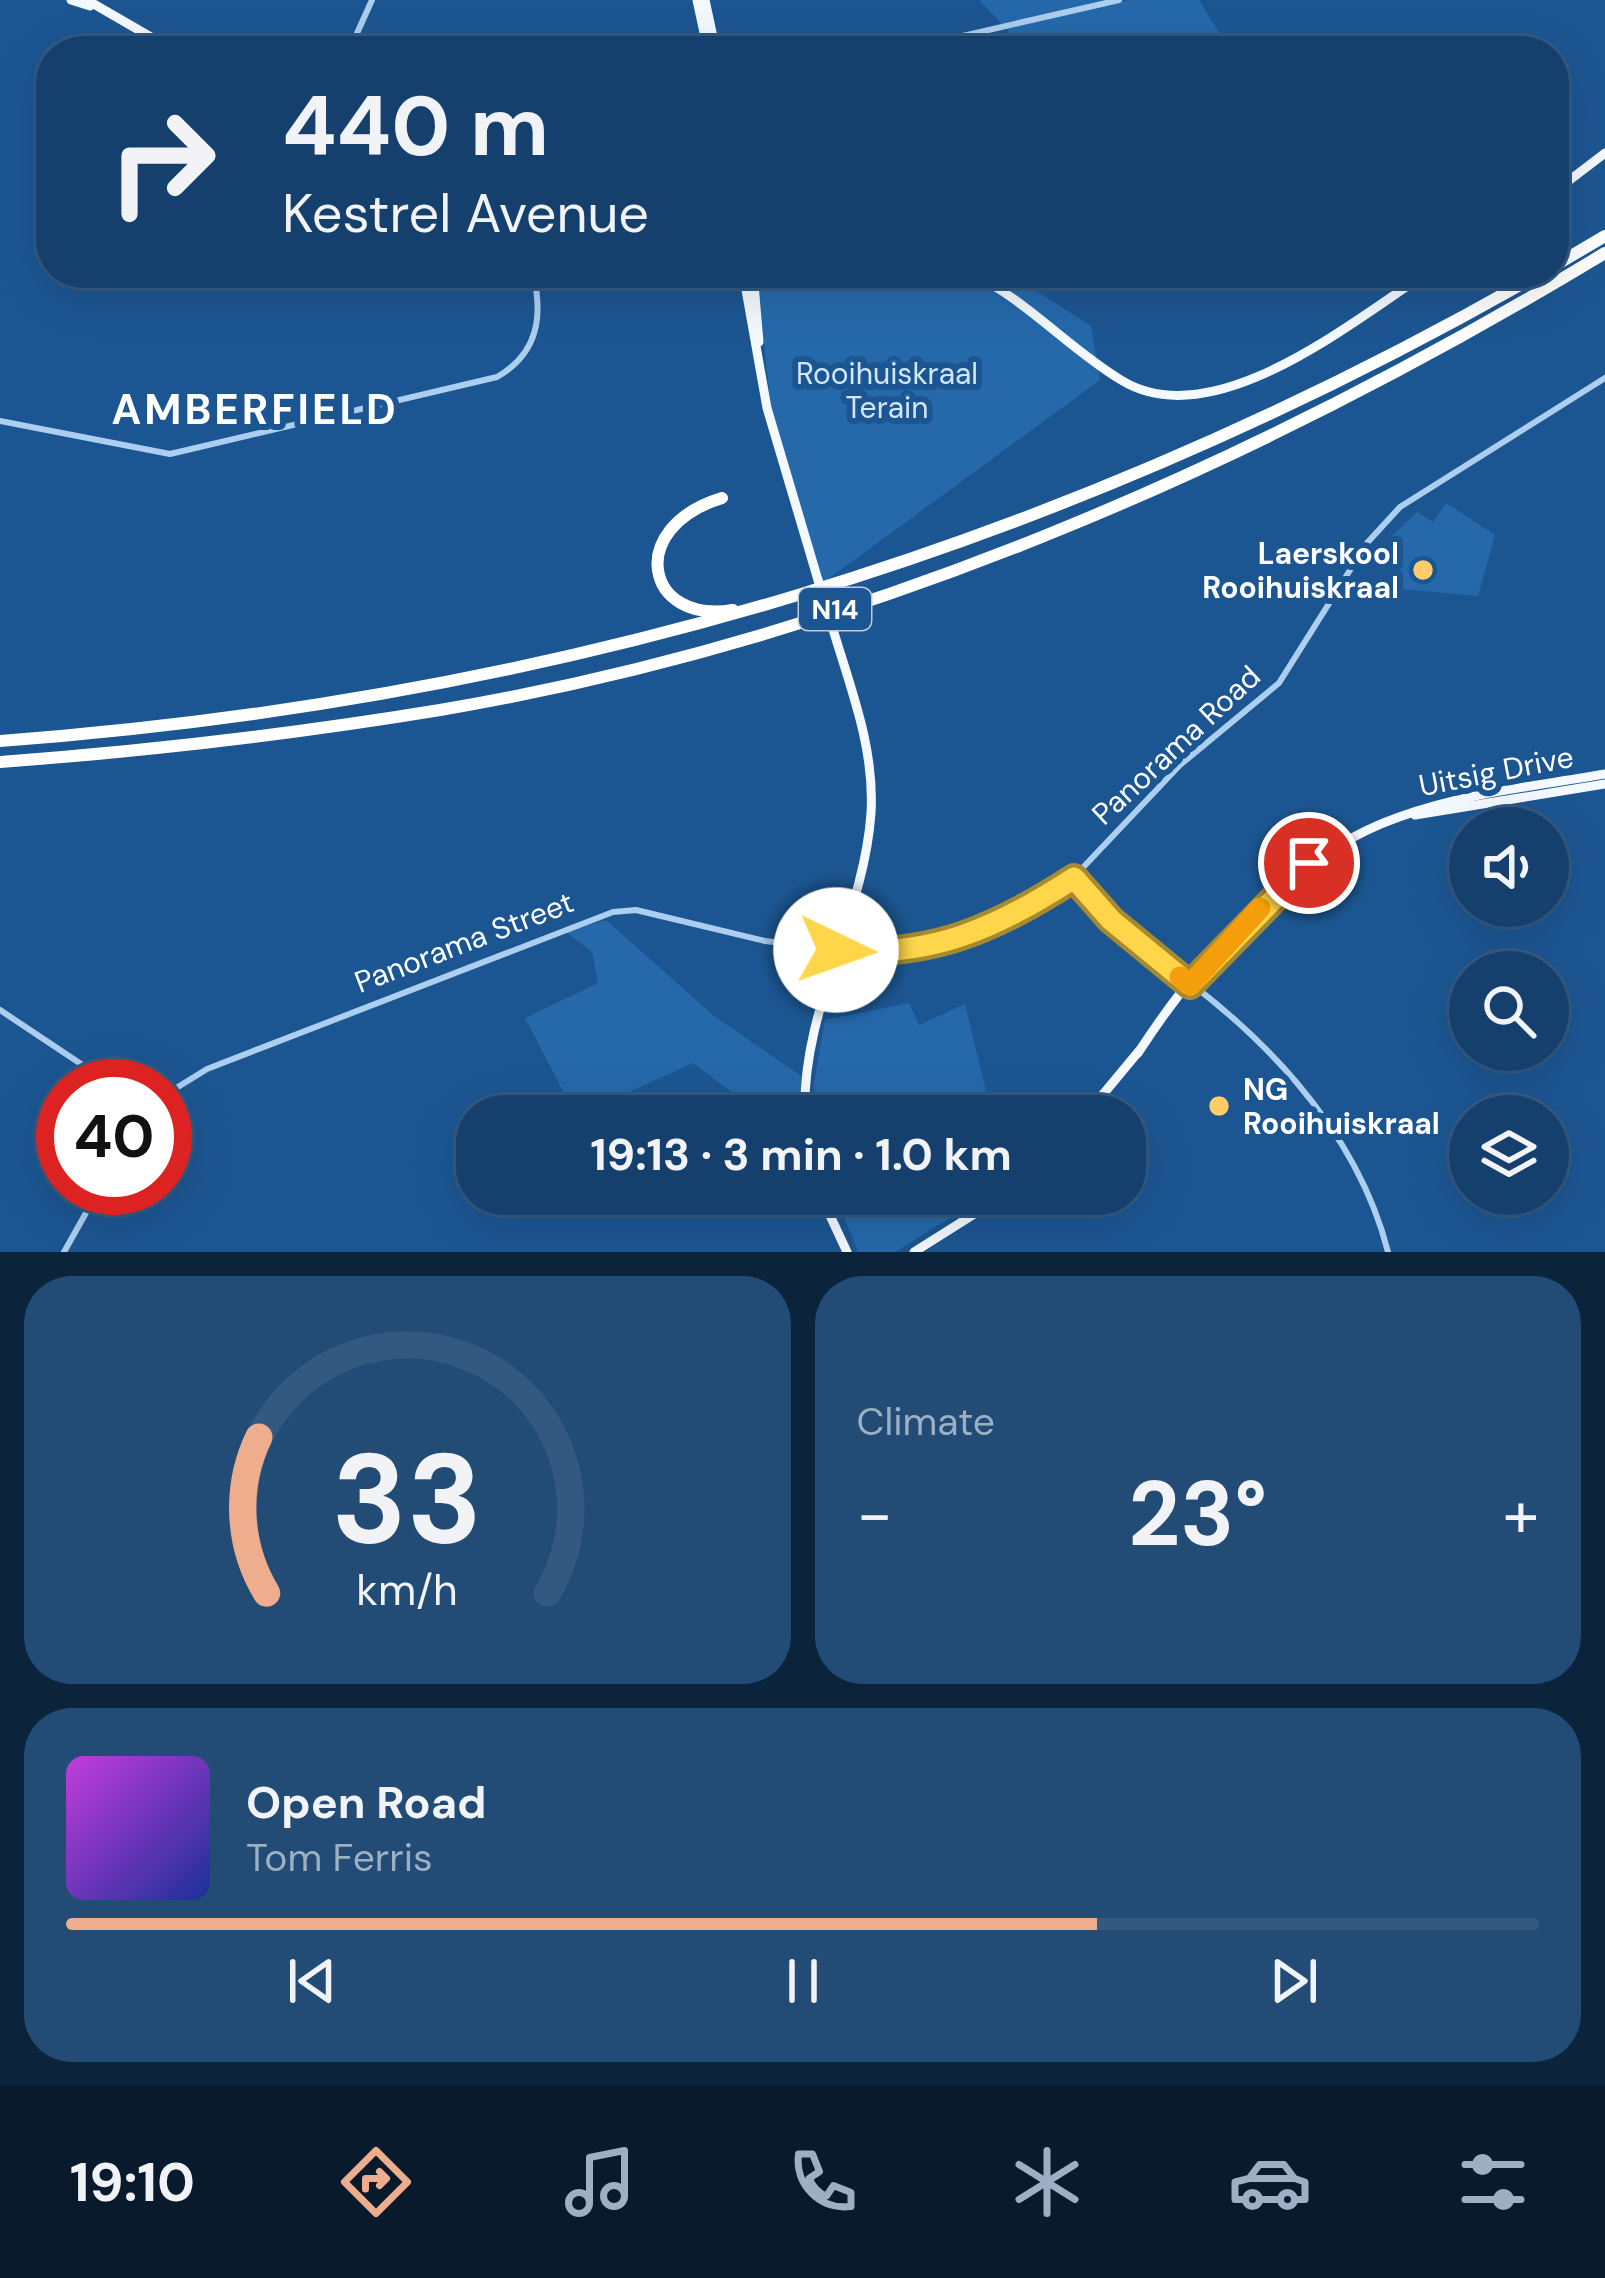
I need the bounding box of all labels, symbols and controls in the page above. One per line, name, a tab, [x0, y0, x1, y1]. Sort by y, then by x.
text: 440 m	[282, 72, 549, 181]
icon: right	[84, 84, 240, 240]
text: Kestrel Avenue	[282, 178, 649, 249]
park label: Rooihuiskraal Terain	[796, 354, 978, 427]
district label: AMBERFIELD	[111, 382, 399, 437]
place label: Laerskool Rooihuiskraal	[1202, 534, 1399, 607]
marker: Laerskool Rooihuiskraal	[1410, 557, 1436, 583]
road number: N14	[799, 588, 871, 630]
street label: Panorama Road	[1084, 657, 1268, 833]
street label: Uitsig Drive	[1415, 737, 1577, 805]
map controls	[1449, 807, 1569, 1215]
button: sound	[1449, 807, 1569, 927]
pin	[1258, 812, 1360, 914]
icon: arrive	[1276, 830, 1342, 896]
street label: Panorama Street	[349, 882, 579, 1002]
position arrow	[773, 887, 899, 1013]
button: search	[1449, 951, 1569, 1071]
speed limit sign: 40	[36, 1059, 192, 1215]
place label: NG Rooihuiskraal	[1243, 1070, 1440, 1143]
marker: NG Rooihuiskraal	[1206, 1093, 1232, 1119]
button: layers	[1449, 1095, 1569, 1215]
text: 19:13 · 3 min · 1.0 km	[590, 1125, 1012, 1184]
text: Climate	[857, 1396, 995, 1447]
text: 33	[332, 1418, 483, 1581]
text: 23°	[1128, 1456, 1267, 1573]
text: −	[857, 1472, 893, 1557]
text: +	[1503, 1472, 1539, 1557]
text: km/h	[357, 1562, 458, 1618]
text: Open Road	[246, 1773, 487, 1832]
text: Tom Ferris	[246, 1832, 433, 1883]
icon: previous	[279, 1948, 345, 2014]
icon: pause	[770, 1948, 836, 2014]
icon: next	[1261, 1948, 1327, 2014]
icon: directions	[334, 2140, 418, 2224]
icon: music	[558, 2140, 642, 2224]
icon: phone	[781, 2140, 865, 2224]
icon: climate	[1005, 2140, 1089, 2224]
icon: car	[1228, 2140, 1312, 2224]
icon: filters	[1451, 2140, 1535, 2224]
text: 19:10	[70, 2147, 195, 2218]

